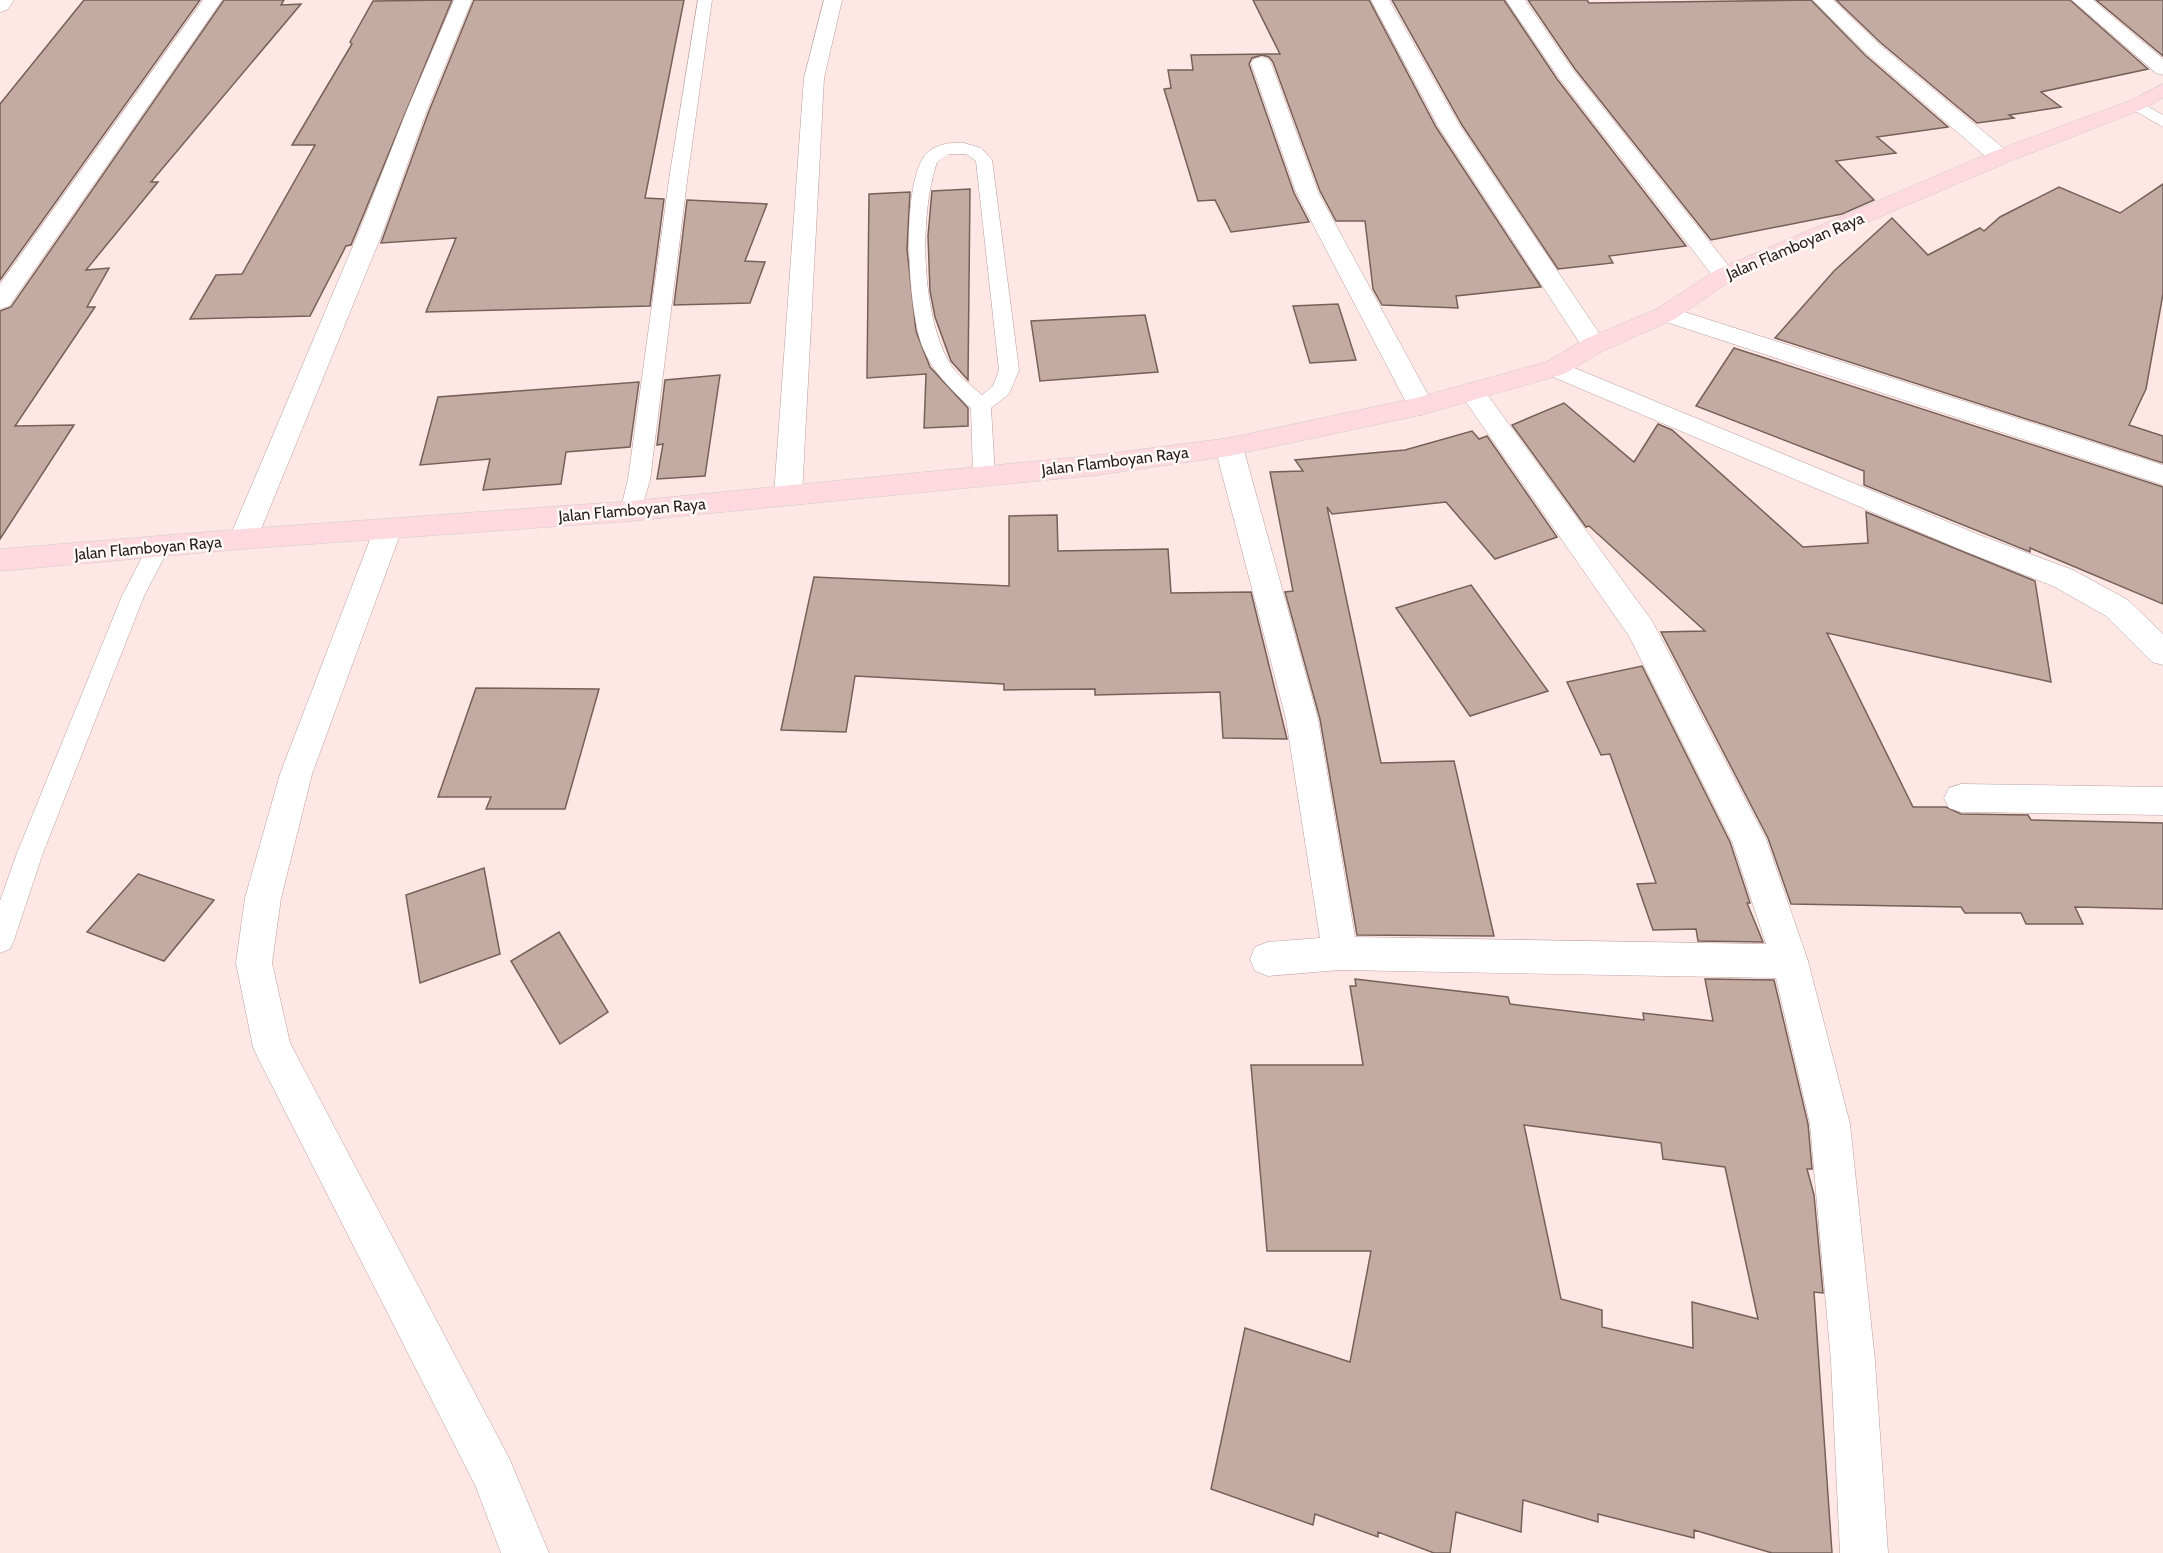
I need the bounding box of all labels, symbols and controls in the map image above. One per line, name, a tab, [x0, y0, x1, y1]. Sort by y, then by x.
street label: Jalan Flamboyan Raya	[1722, 208, 1867, 284]
street label: Jalan Flamboyan Raya	[1040, 443, 1190, 480]
street label: Jalan Flamboyan Raya	[557, 494, 707, 526]
street label: Jalan Flamboyan Raya	[73, 532, 223, 564]

